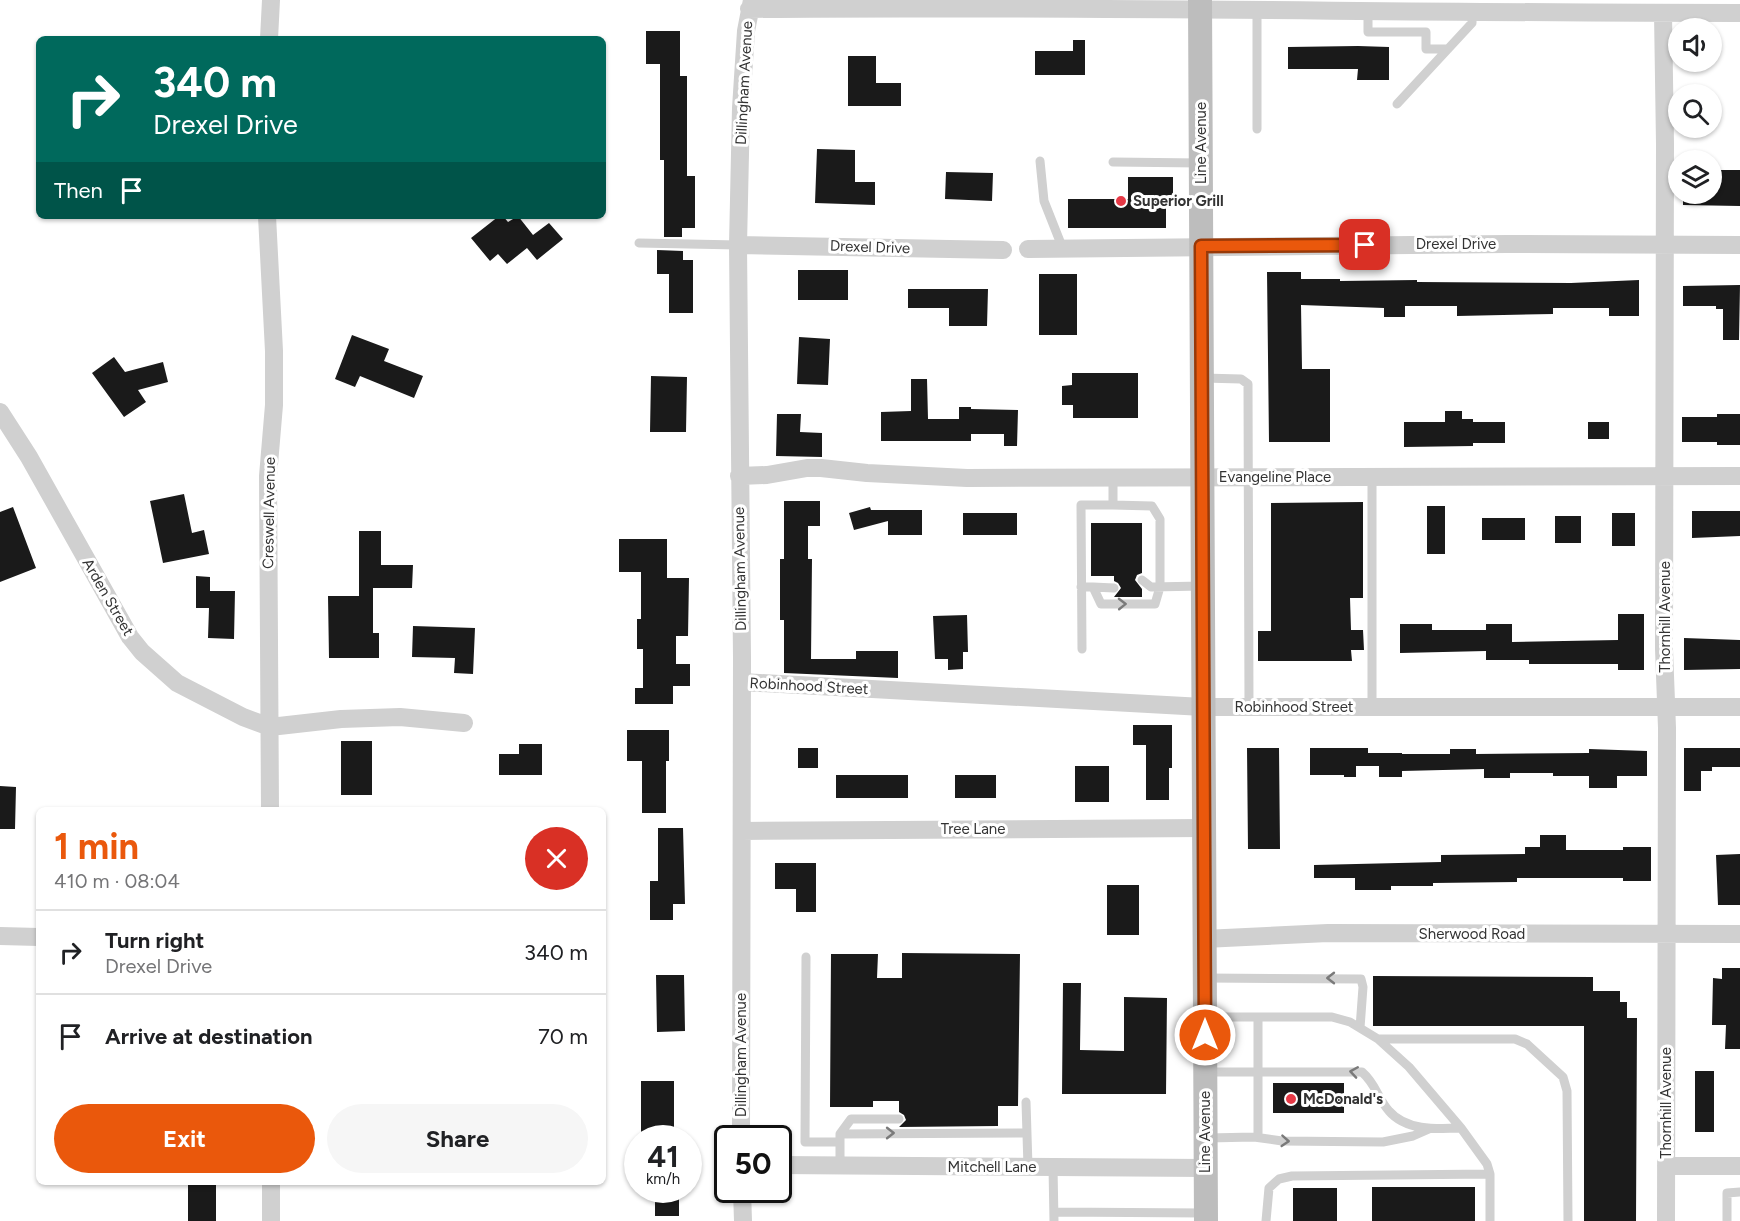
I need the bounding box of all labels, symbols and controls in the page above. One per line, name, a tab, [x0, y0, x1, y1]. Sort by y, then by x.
map controls	[1668, 18, 1722, 204]
button: sound	[1668, 18, 1722, 72]
street label: Dillingham Avenue	[732, 20, 756, 146]
text: 340 m	[153, 57, 277, 108]
icon: right	[54, 60, 132, 138]
button: search	[1668, 84, 1722, 138]
street label: Line Avenue	[1192, 102, 1210, 184]
text: Drexel Drive	[153, 108, 298, 141]
button: layers	[1668, 150, 1722, 204]
icon: arrive	[115, 174, 148, 207]
text: Then	[54, 177, 103, 204]
place label: Superior Grill	[1133, 192, 1224, 210]
marker: Superior Grill	[1114, 194, 1128, 208]
pin	[1339, 219, 1390, 270]
icon: arrive	[1348, 228, 1381, 261]
street label: Drexel Drive	[1416, 235, 1496, 253]
street label: Drexel Drive	[829, 237, 911, 257]
street label: Creswell Avenue	[259, 457, 279, 569]
street label: Evangeline Place	[1219, 468, 1331, 486]
street label: Dillingham Avenue	[730, 507, 750, 631]
street label: Arden Street	[79, 555, 138, 639]
street label: Thornhill Avenue	[1656, 561, 1674, 673]
one-way arrow	[1117, 598, 1126, 610]
street label: Robinhood Street	[749, 674, 869, 698]
street label: Robinhood Street	[1235, 698, 1354, 716]
street label: Tree Lane	[941, 820, 1005, 838]
text: 1 min	[54, 825, 139, 868]
button: close	[525, 827, 588, 890]
text: 410 m · 08:04	[54, 869, 180, 893]
street label: Sherwood Road	[1419, 925, 1525, 943]
text: Turn right	[105, 927, 204, 954]
icon: right	[54, 936, 87, 969]
text: 340 m	[524, 939, 588, 966]
text: Drexel Drive	[105, 954, 212, 978]
one-way arrow	[1327, 972, 1336, 984]
street label: Dillingham Avenue	[732, 993, 750, 1117]
position arrow	[1173, 1003, 1237, 1067]
icon: arrive	[54, 1020, 87, 1053]
text: Arrive at destination	[105, 1023, 313, 1050]
text: 70 m	[538, 1023, 588, 1050]
street label: Thornhill Avenue	[1657, 1047, 1675, 1159]
one-way arrow	[1349, 1067, 1359, 1079]
place label: McDonald's	[1303, 1090, 1383, 1108]
street label: Line Avenue	[1196, 1091, 1214, 1173]
marker: McDonald's	[1284, 1092, 1298, 1106]
button: Exit	[54, 1104, 315, 1173]
button: Share	[327, 1104, 588, 1173]
speed limit sign: 50	[714, 1125, 792, 1203]
one-way arrow	[886, 1127, 895, 1140]
one-way arrow	[1280, 1134, 1289, 1147]
text: 41	[647, 1138, 679, 1175]
street label: Mitchell Lane	[948, 1158, 1036, 1176]
text: km/h	[646, 1170, 680, 1188]

